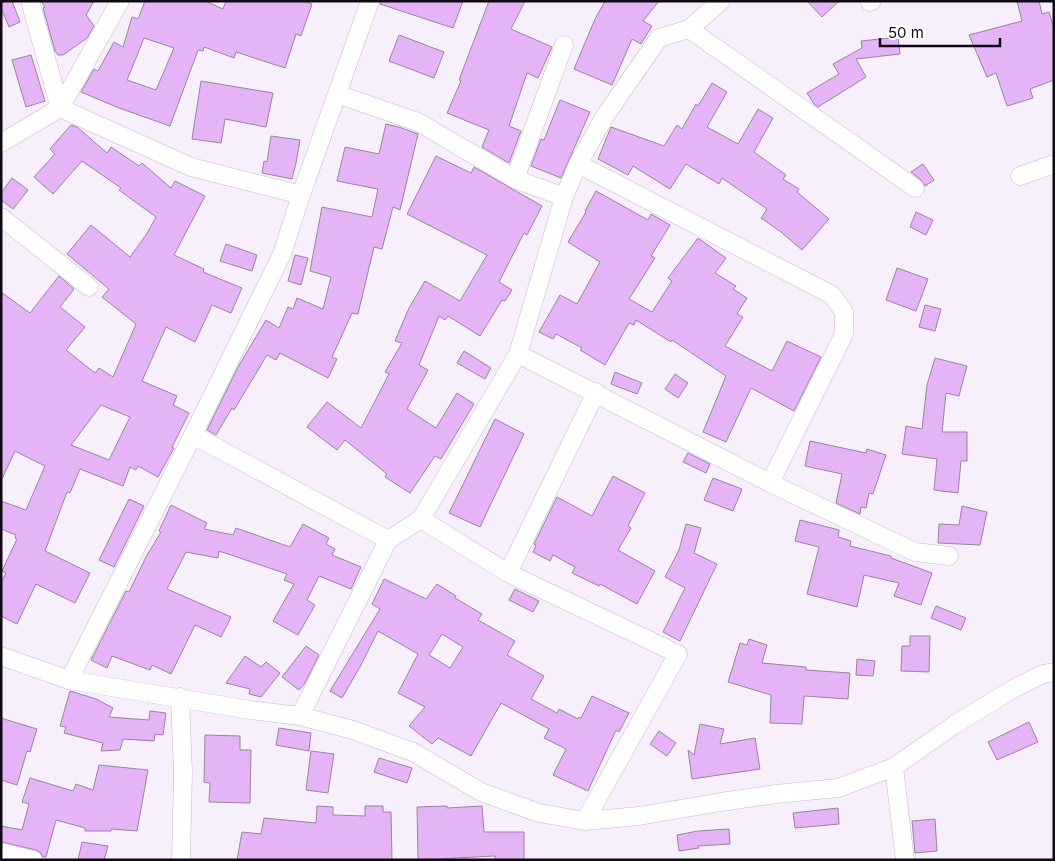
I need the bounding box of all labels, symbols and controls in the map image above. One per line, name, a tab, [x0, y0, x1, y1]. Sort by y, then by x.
scale bar	[880, 15, 1000, 47]
text: 50 m	[888, 23, 924, 42]

